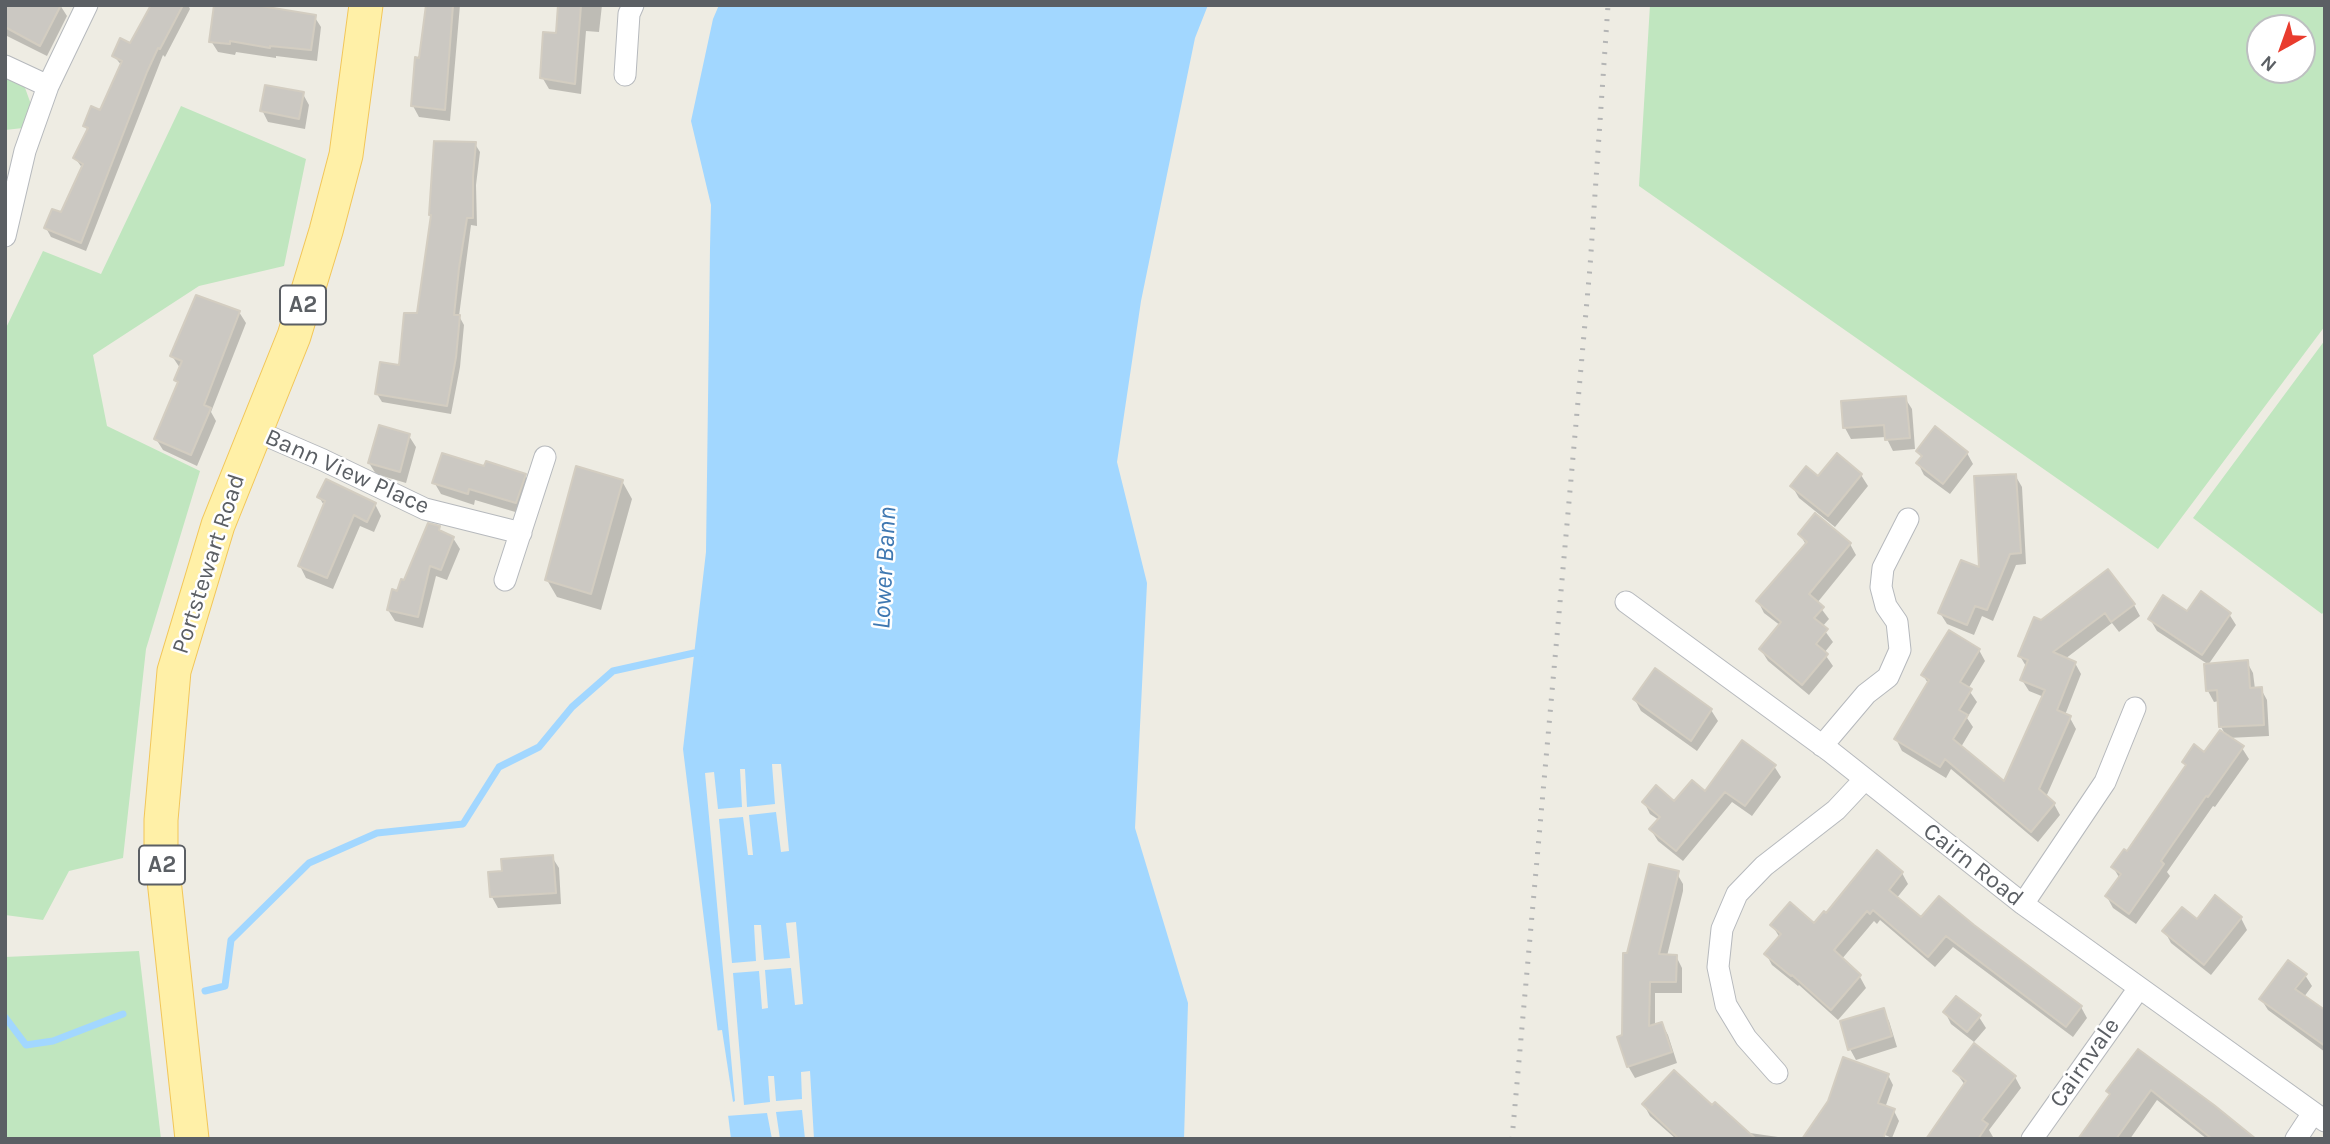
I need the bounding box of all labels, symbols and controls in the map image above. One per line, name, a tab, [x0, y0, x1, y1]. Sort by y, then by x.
north arrow	[2246, 14, 2316, 84]
text: N	[2256, 51, 2281, 76]
road number: A2	[280, 286, 326, 324]
street label: Bann View Place	[260, 423, 434, 521]
street label: Portstewart Road	[166, 470, 252, 658]
water label: Lower Bann	[866, 506, 904, 630]
street label: Cairn Road	[1917, 817, 2029, 913]
road number: A2	[139, 846, 185, 884]
street label: Cairnvale	[2044, 1013, 2126, 1113]

